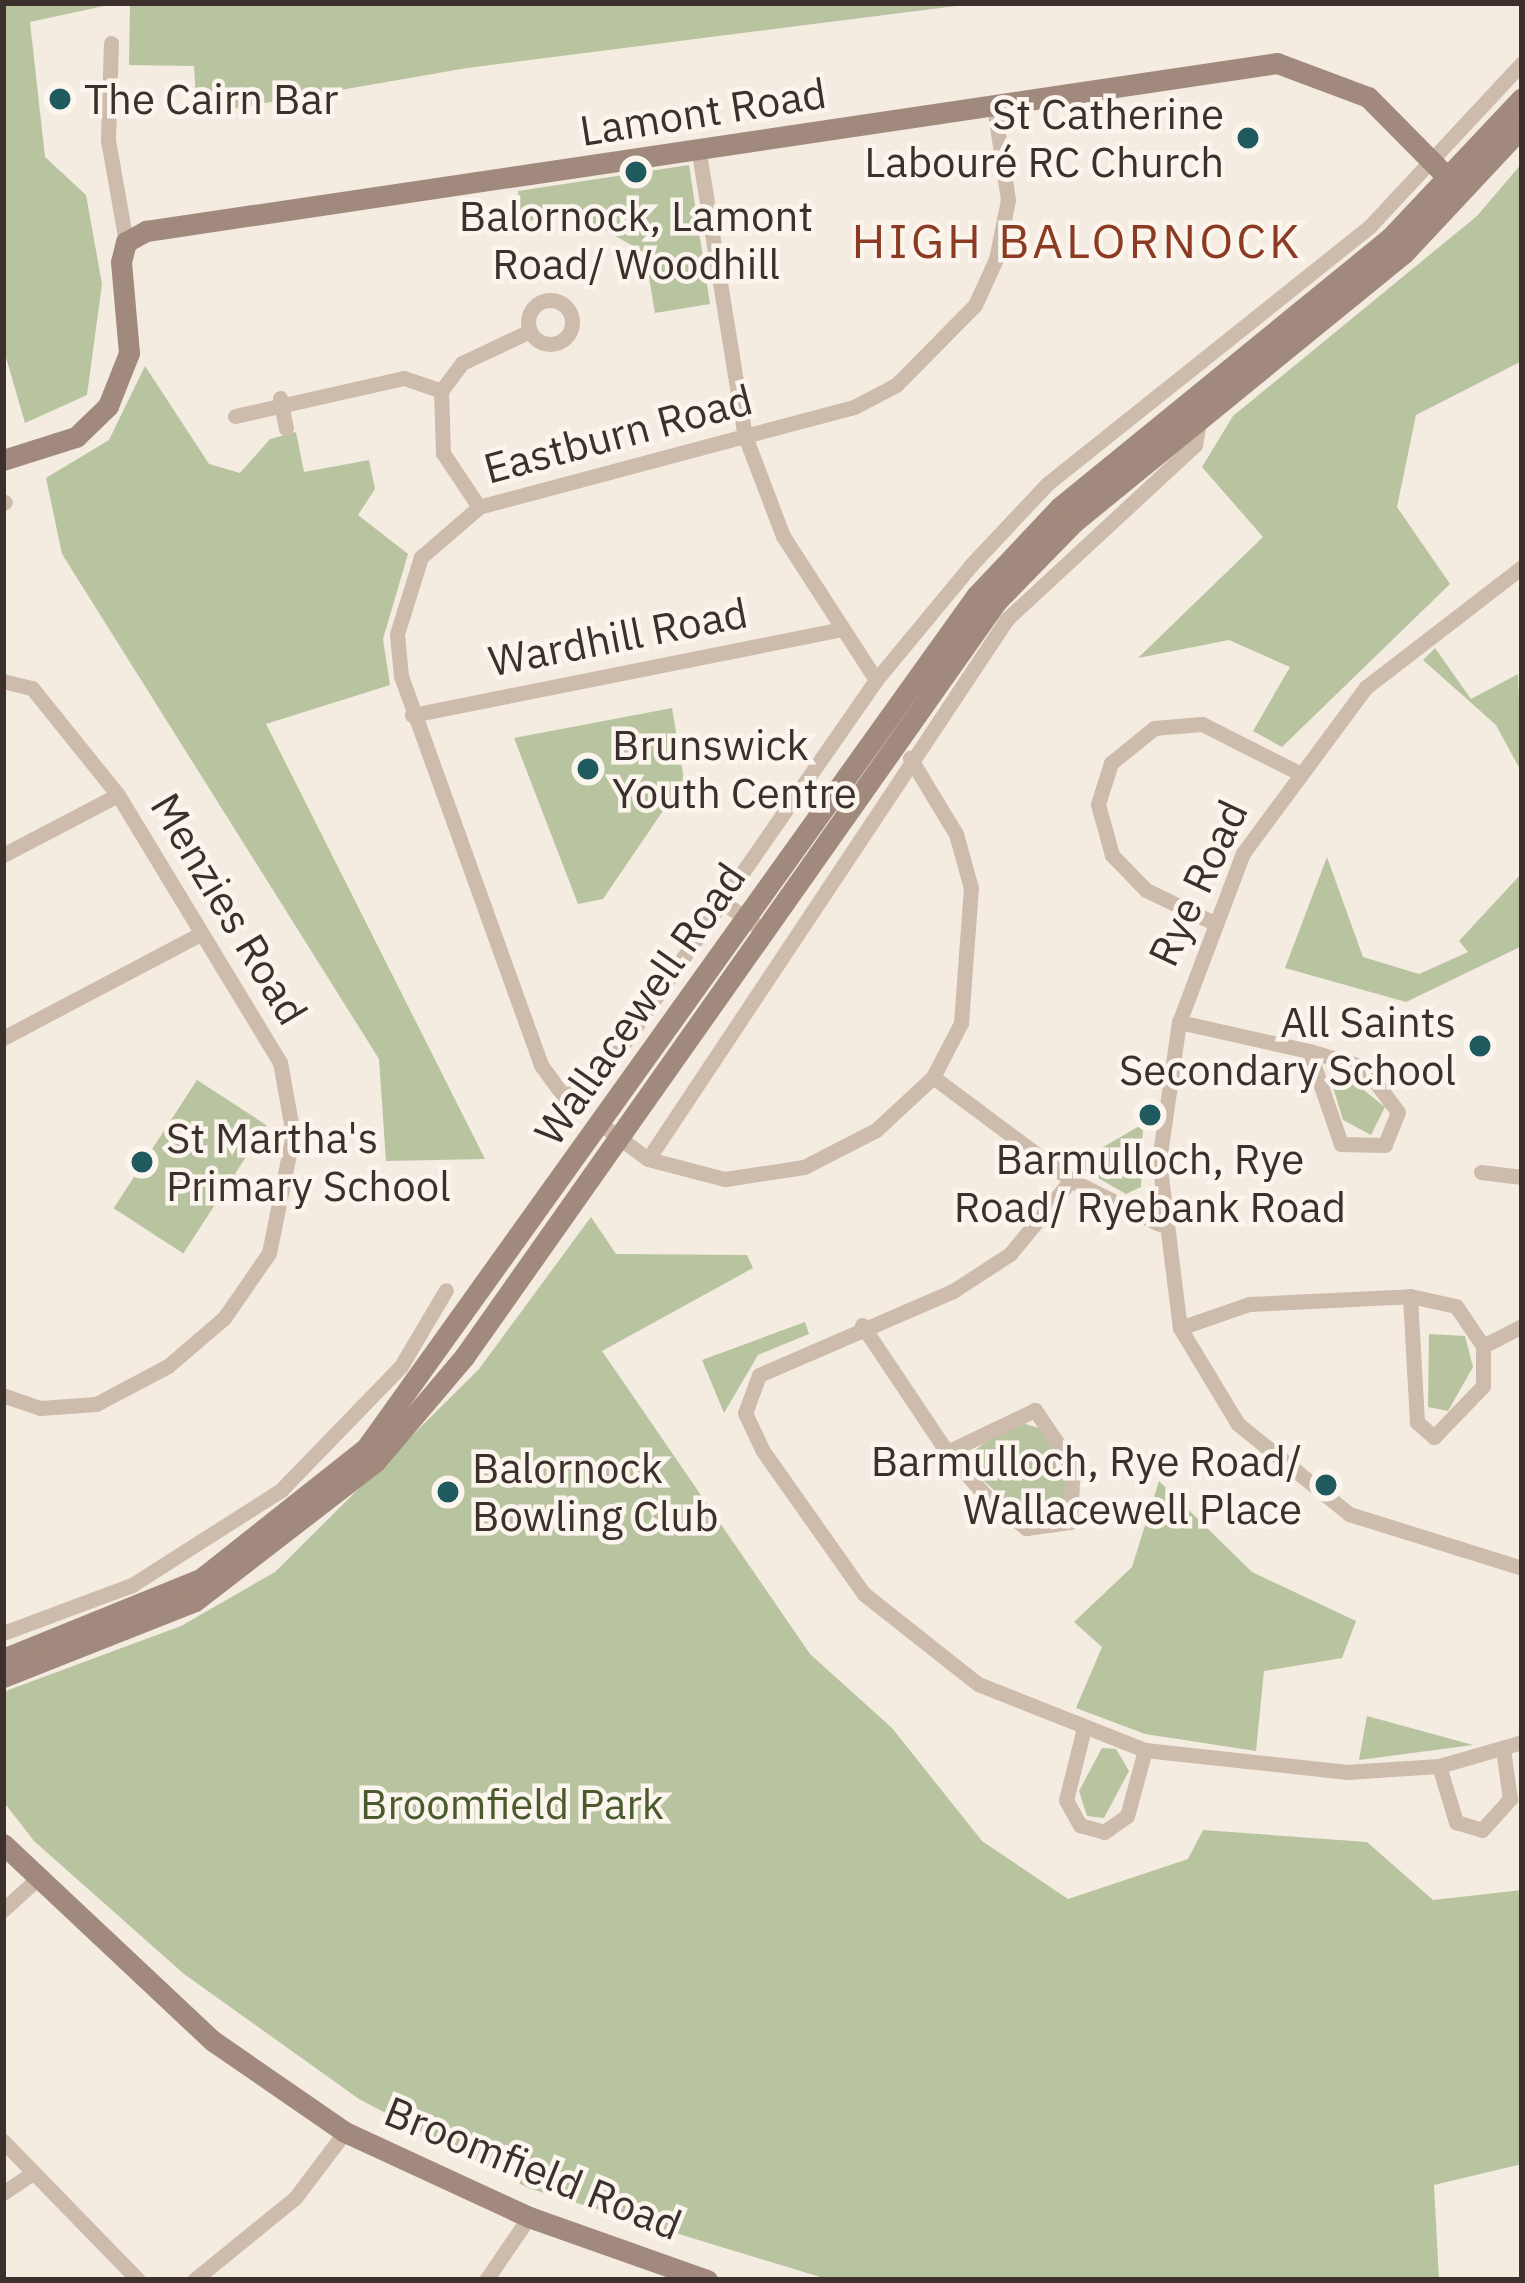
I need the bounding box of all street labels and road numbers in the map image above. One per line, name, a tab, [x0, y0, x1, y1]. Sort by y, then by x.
street label: Lamont Road	[576, 68, 830, 156]
street label: Eastburn Road	[478, 374, 758, 494]
street label: Wardhill Road	[484, 587, 752, 687]
street label: Menzies Road	[140, 784, 318, 1034]
street label: Rye Road	[1138, 792, 1258, 974]
street label: Wallacewell Road	[524, 853, 756, 1155]
street label: Broomfield Road	[377, 2086, 689, 2250]

